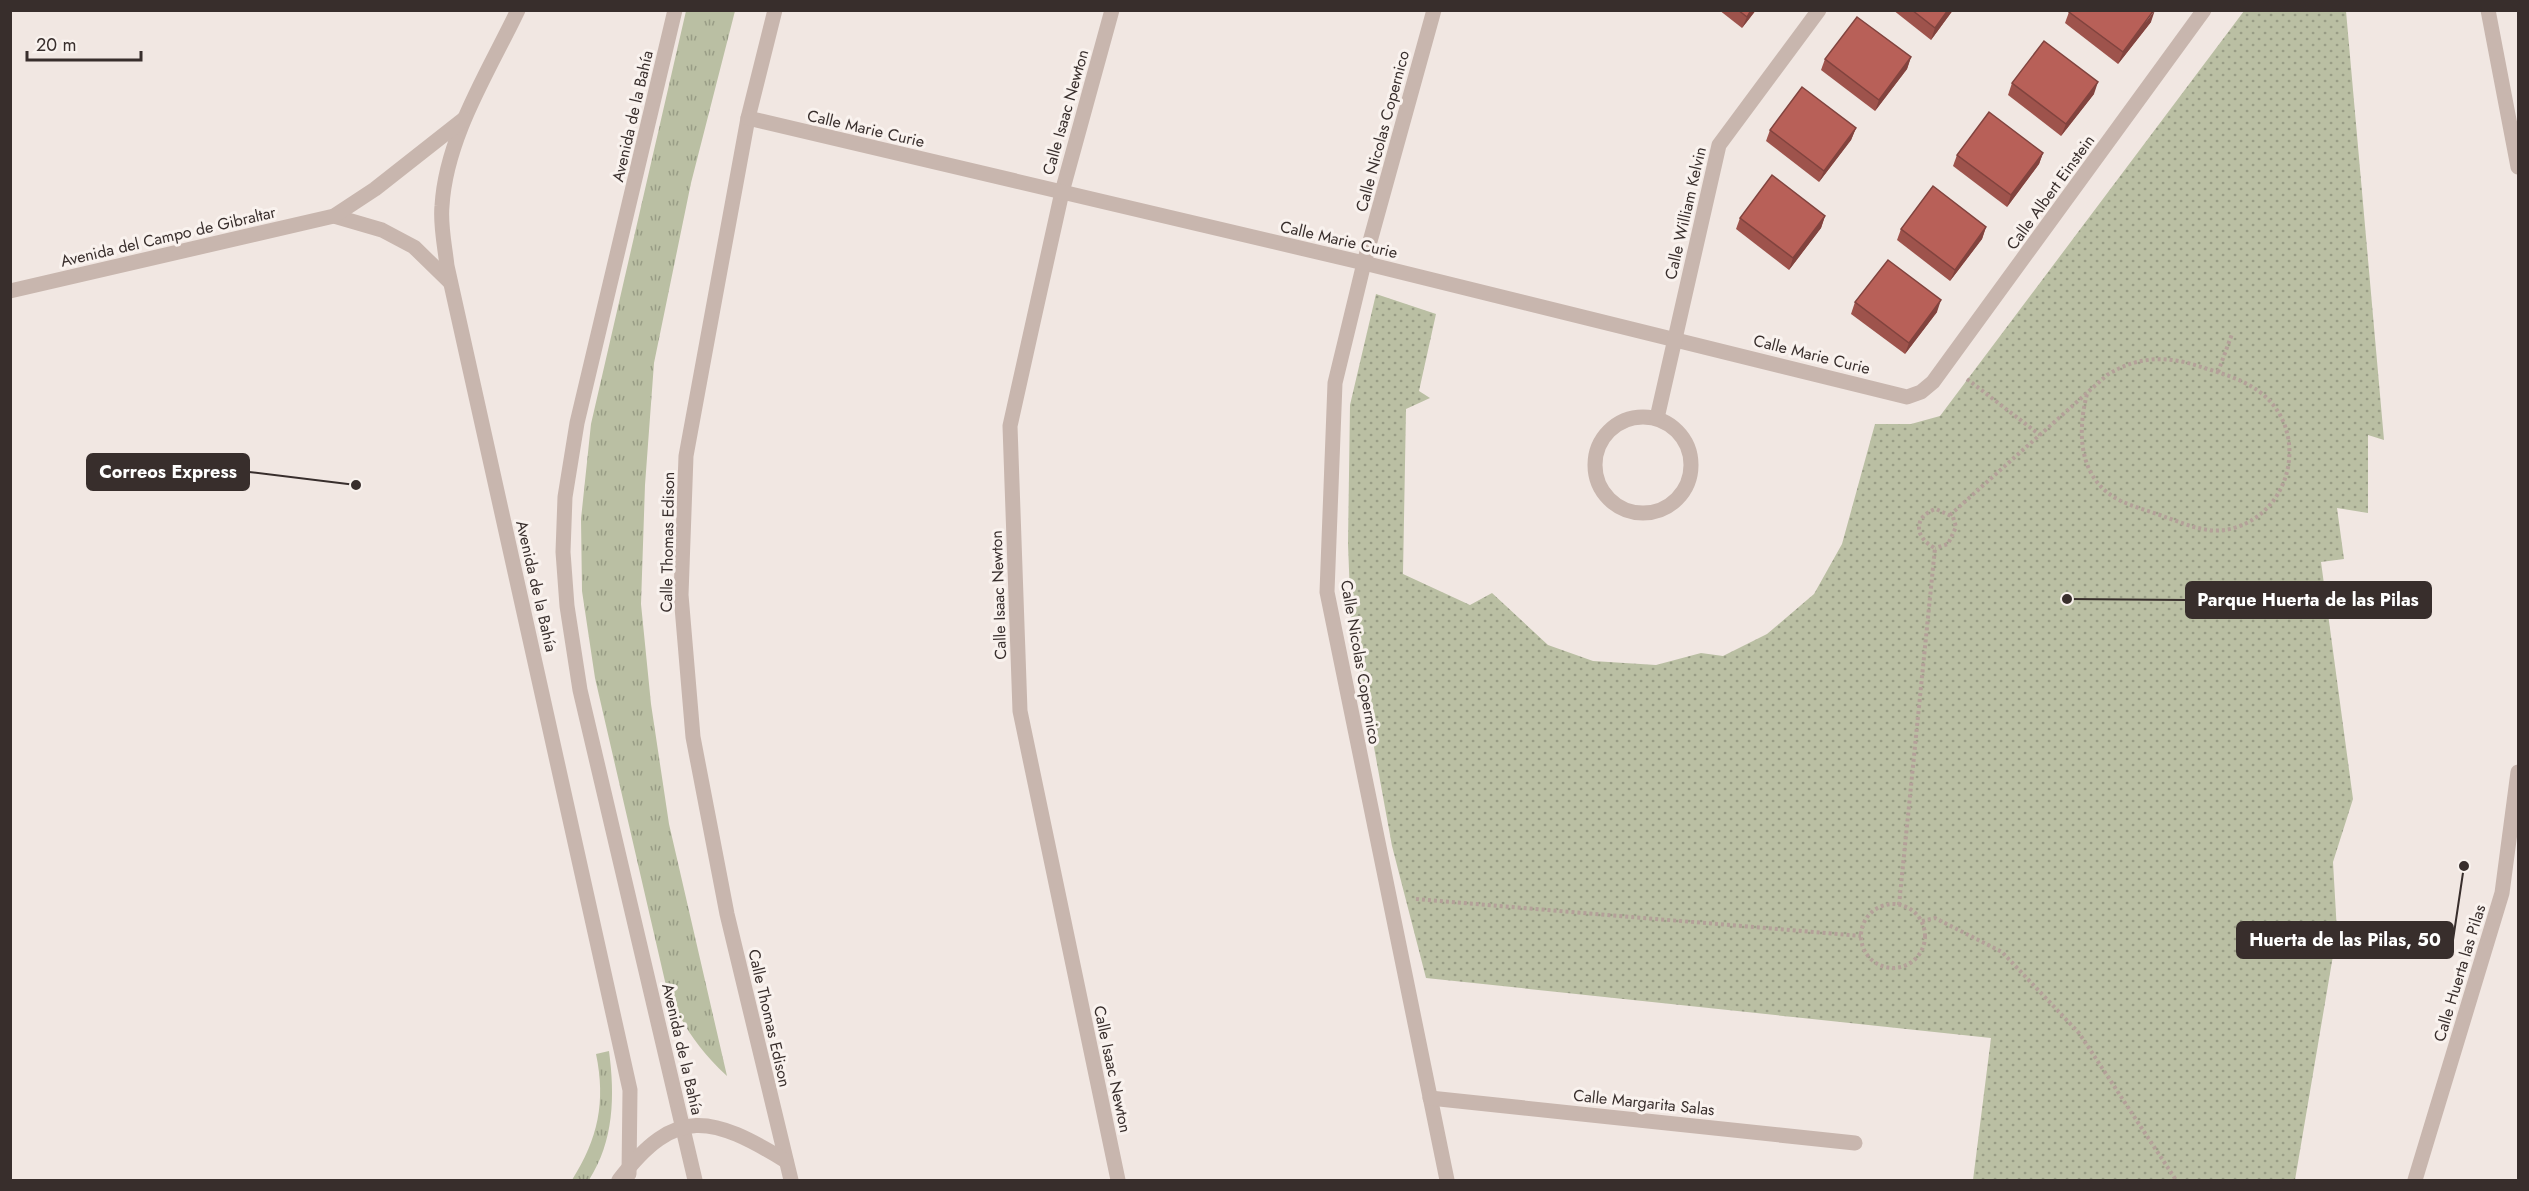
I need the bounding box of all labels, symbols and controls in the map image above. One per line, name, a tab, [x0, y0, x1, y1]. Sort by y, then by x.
scale bar	[27, 24, 141, 62]
text: 20 m	[36, 32, 76, 58]
street label: Calle Isaac Newton	[1037, 47, 1094, 178]
street label: Avenida de la Bahía	[606, 48, 659, 184]
street label: Calle Nicolas Copernico	[1350, 48, 1415, 214]
street label: Calle Marie Curie	[805, 104, 927, 153]
street label: Calle Albert Einstein	[2001, 130, 2100, 255]
street label: Calle William Kelvin	[1659, 144, 1712, 282]
street label: Avenida del Campo de Gibraltar	[58, 200, 279, 272]
street label: Calle Marie Curie	[1278, 215, 1400, 264]
street label: Calle Marie Curie	[1751, 329, 1873, 380]
callout: Correos Express	[87, 454, 249, 490]
text: Correos Express	[99, 459, 237, 485]
street label: Calle Thomas Edison	[655, 471, 680, 613]
street label: Avenida de la Bahía	[510, 518, 563, 654]
street label: Calle Isaac Newton	[985, 530, 1012, 660]
street label: Calle Nicolas Copernico	[1335, 578, 1386, 746]
callout: Parque Huerta de las Pilas	[2186, 582, 2431, 618]
text: Parque Huerta de las Pilas	[2197, 587, 2419, 613]
street label: Calle Huerta las Pilas	[2428, 902, 2491, 1045]
callout: Huerta de las Pilas, 50	[2237, 922, 2453, 958]
text: Huerta de las Pilas, 50	[2249, 927, 2441, 953]
street label: Calle Thomas Edison	[742, 947, 797, 1089]
street label: Avenida de la Bahía	[656, 981, 709, 1117]
street label: Calle Isaac Newton	[1088, 1003, 1137, 1135]
street label: Calle Margarita Salas	[1572, 1084, 1716, 1121]

